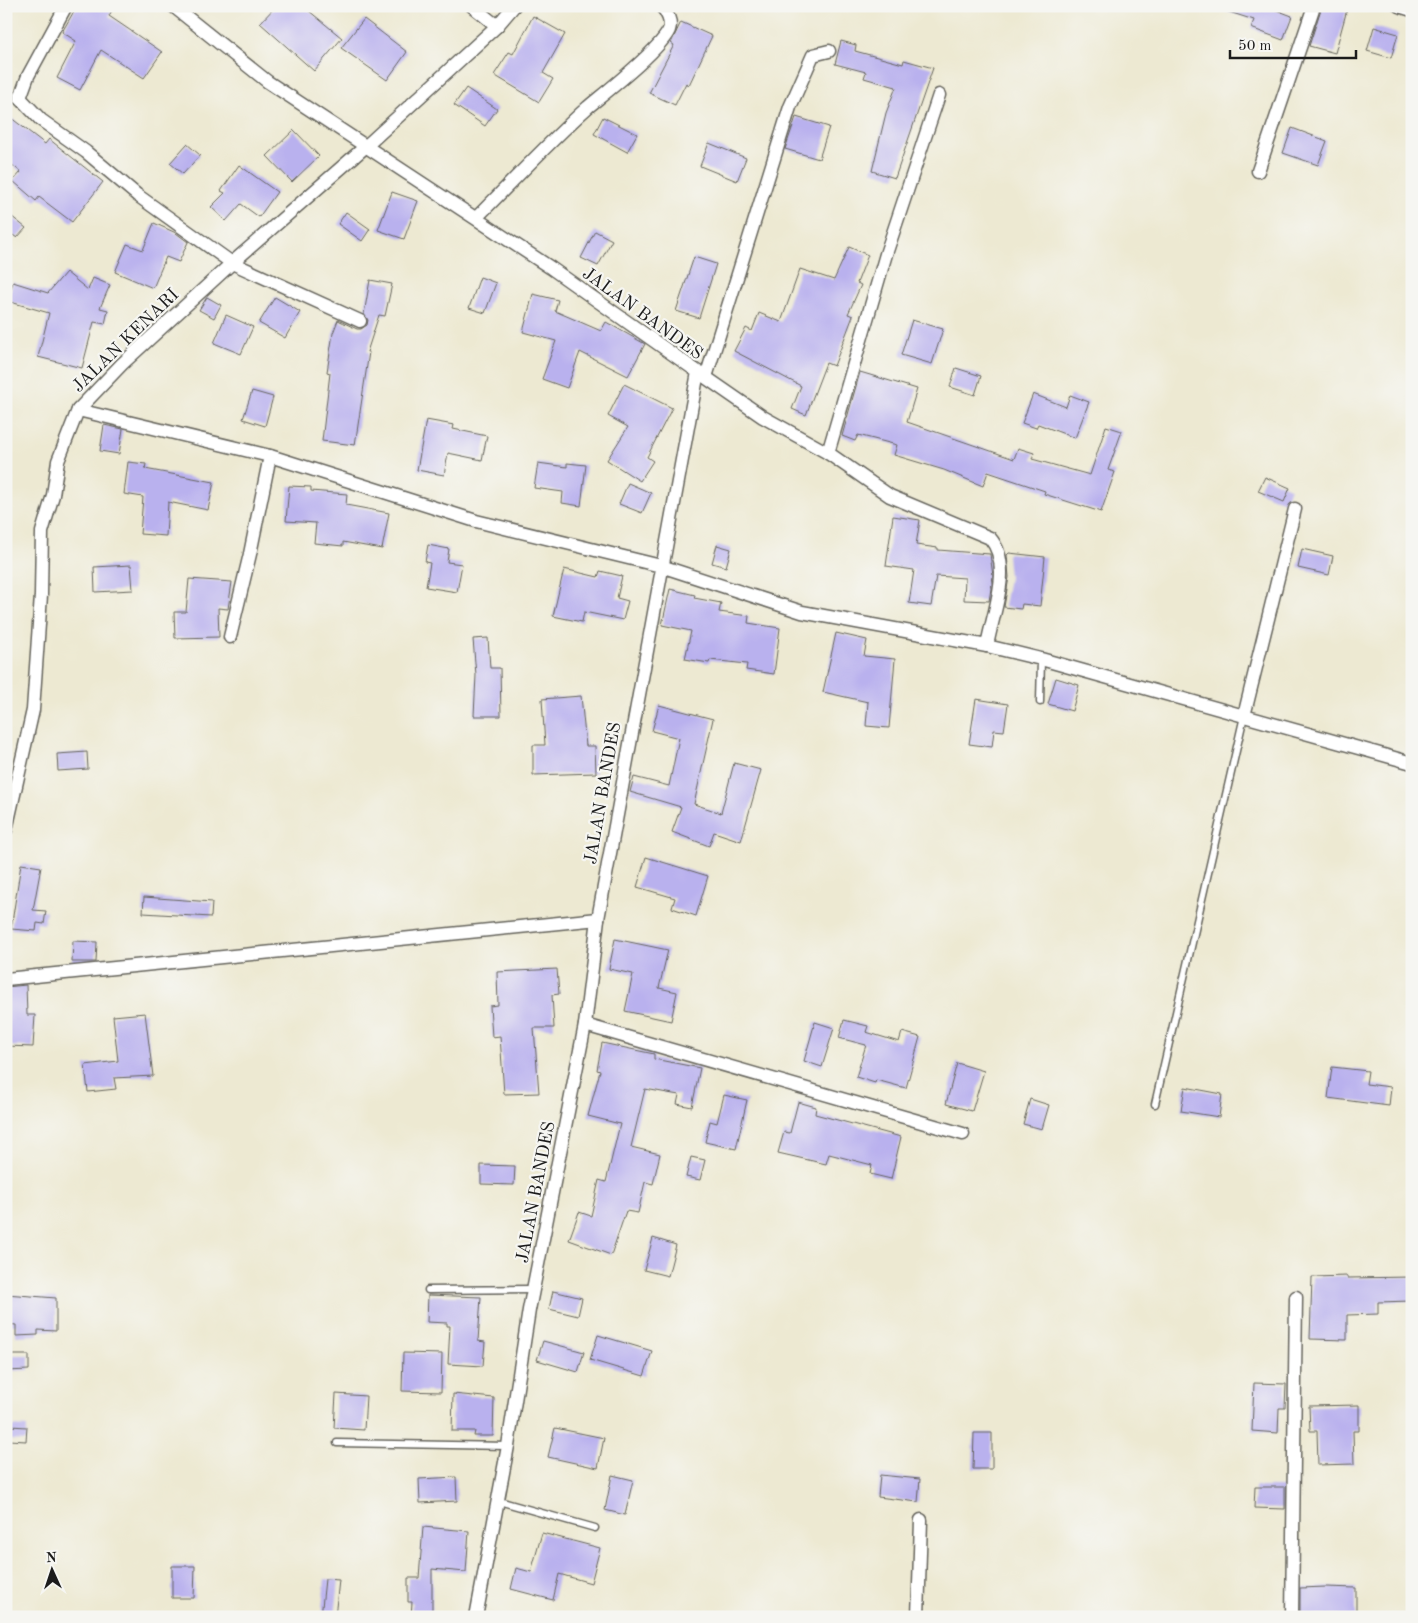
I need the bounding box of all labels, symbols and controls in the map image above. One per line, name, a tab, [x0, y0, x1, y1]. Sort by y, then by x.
scale bar	[1230, 28, 1357, 60]
text: 50 m	[1238, 39, 1272, 54]
street label: JALAN BANDES	[579, 264, 706, 363]
street label: JALAN KENARI	[69, 286, 182, 396]
street label: JALAN BANDES	[582, 721, 624, 866]
street label: JALAN BANDES	[513, 1120, 559, 1265]
north arrow	[28, 1546, 78, 1596]
text: N	[46, 1551, 57, 1565]

